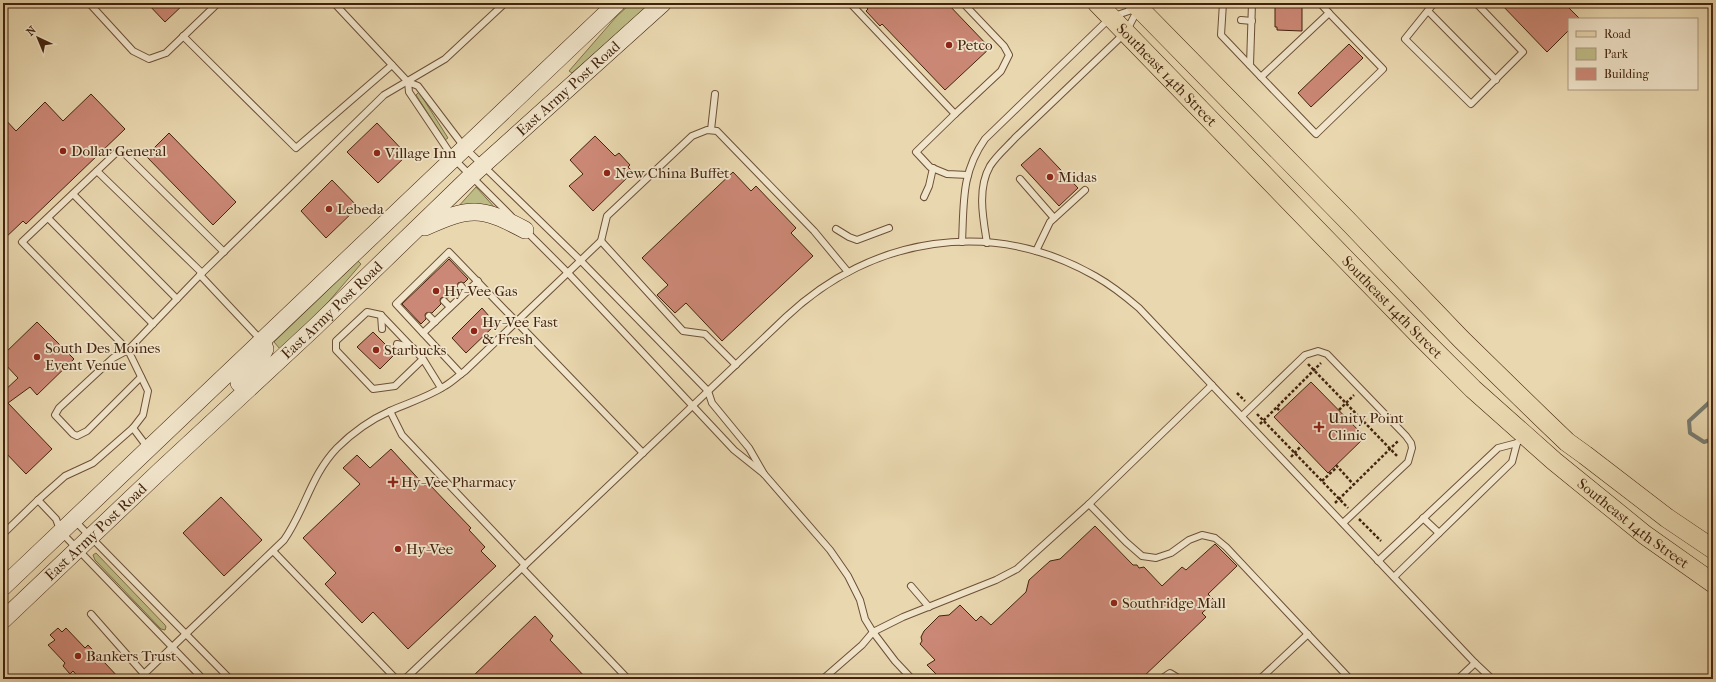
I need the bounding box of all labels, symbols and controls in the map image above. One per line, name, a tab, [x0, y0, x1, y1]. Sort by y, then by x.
north arrow	[18, 18, 58, 58]
legend	[1568, 18, 1698, 90]
street label: Southeast 14th Street	[1113, 19, 1221, 131]
text: N	[24, 23, 39, 39]
text: Road	[1604, 27, 1631, 41]
street label: East Army Post Road	[513, 36, 624, 140]
place label: Petco	[957, 36, 993, 54]
marker: Petco	[944, 40, 954, 50]
text: Park	[1604, 47, 1629, 61]
text: Building	[1604, 67, 1649, 81]
place label: Dollar General	[71, 142, 166, 160]
place label: Village Inn	[384, 144, 457, 162]
marker: Dollar General	[58, 146, 68, 156]
marker: Village Inn	[372, 148, 382, 158]
place label: New China Buffet	[615, 164, 730, 182]
marker: New China Buffet	[602, 168, 612, 178]
place label: Midas	[1058, 168, 1097, 186]
marker: Midas	[1045, 172, 1055, 182]
place label: Lebeda	[337, 200, 385, 218]
marker: Lebeda	[324, 204, 334, 214]
street label: Southeast 14th Street	[1338, 252, 1447, 363]
street label: East Army Post Road	[278, 257, 387, 363]
place label: Hy-Vee Gas	[444, 282, 518, 300]
marker: Hy-Vee Gas	[431, 286, 441, 296]
place label: Hy-Vee Fast & Fresh	[482, 313, 559, 348]
marker: Hy-Vee Fast & Fresh	[469, 326, 479, 336]
place label: South Des Moines Event Venue	[45, 339, 161, 374]
place label: Starbucks	[384, 341, 447, 359]
marker: Starbucks	[371, 345, 381, 355]
marker: South Des Moines Event Venue	[32, 352, 42, 362]
place label: Unity Point Clinic	[1328, 409, 1405, 444]
marker: Unity Point Clinic	[1313, 421, 1325, 433]
place label: Hy-Vee Pharmacy	[401, 473, 517, 491]
street label: Southeast 14th Street	[1573, 474, 1693, 573]
marker: Hy-Vee Pharmacy	[388, 477, 398, 487]
street label: East Army Post Road	[41, 479, 151, 584]
place label: Hy-Vee	[406, 540, 454, 558]
marker: Hy-Vee	[393, 544, 403, 554]
place label: Southridge Mall	[1122, 594, 1226, 612]
marker: Southridge Mall	[1109, 598, 1119, 608]
place label: Bankers Trust	[86, 647, 177, 665]
marker: Bankers Trust	[73, 651, 83, 661]

